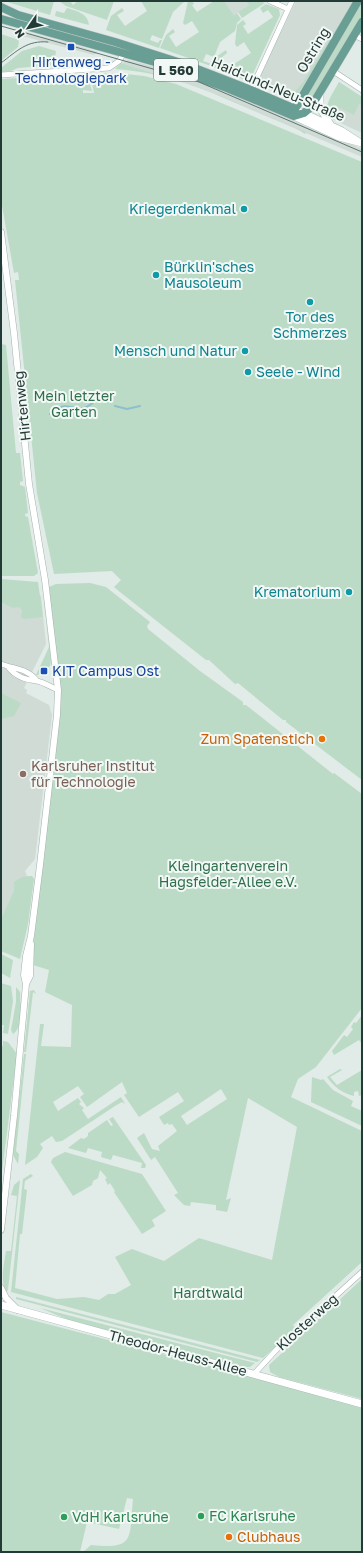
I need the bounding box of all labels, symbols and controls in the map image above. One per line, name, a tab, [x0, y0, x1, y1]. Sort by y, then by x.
north arrow	[8, 8, 48, 48]
street label: Ostring	[292, 24, 333, 75]
text: N	[12, 27, 27, 41]
marker: Hirtenweg - Technologiepark	[66, 42, 76, 52]
place label: Hirtenweg - Technologiepark	[15, 53, 127, 86]
street label: Haid-und-Neu-Straße	[209, 53, 348, 124]
road number: L 560	[154, 59, 198, 81]
place label: Kriegerdenkmal	[129, 200, 236, 217]
marker: Kriegerdenkmal	[239, 204, 249, 214]
place label: Bürklin'sches Mausoleum	[164, 258, 254, 291]
marker: Bürklin'sches Mausoleum	[151, 270, 161, 280]
marker: Tor des Schmerzes	[305, 297, 315, 307]
place label: Tor des Schmerzes	[273, 308, 347, 341]
place label: Mensch und Natur	[114, 342, 238, 359]
marker: Mensch und Natur	[240, 346, 250, 356]
place label: Seele - Wind	[256, 363, 340, 380]
marker: Seele - Wind	[243, 367, 253, 377]
street label: Hirtenweg	[9, 370, 34, 442]
park label: Mein letzter Garten	[34, 387, 115, 420]
place label: Krematorium	[254, 583, 341, 600]
marker: Krematorium	[344, 587, 354, 597]
place label: KIT Campus Ost	[52, 662, 159, 679]
marker: KIT Campus Ost	[39, 666, 49, 676]
place label: Zum Spatenstich	[201, 730, 314, 747]
marker: Zum Spatenstich	[317, 734, 327, 744]
place label: Karlsruher Institut für Technologie	[31, 757, 155, 790]
marker: Karlsruher Institut für Technologie	[18, 769, 28, 779]
park label: Kleingartenverein Hagsfelder-Allee e.V.	[159, 857, 297, 890]
park label: Hardtwald	[173, 1284, 243, 1301]
street label: Klosterweg	[272, 1290, 341, 1354]
street label: Theodor-Heuss-Allee	[107, 1326, 249, 1379]
place label: FC Karlsruhe	[209, 1507, 296, 1524]
place label: VdH Karlsruhe	[72, 1508, 169, 1525]
marker: FC Karlsruhe	[196, 1511, 206, 1521]
marker: VdH Karlsruhe	[59, 1512, 69, 1522]
place label: Clubhaus	[237, 1528, 301, 1545]
marker: Clubhaus	[224, 1532, 234, 1542]

